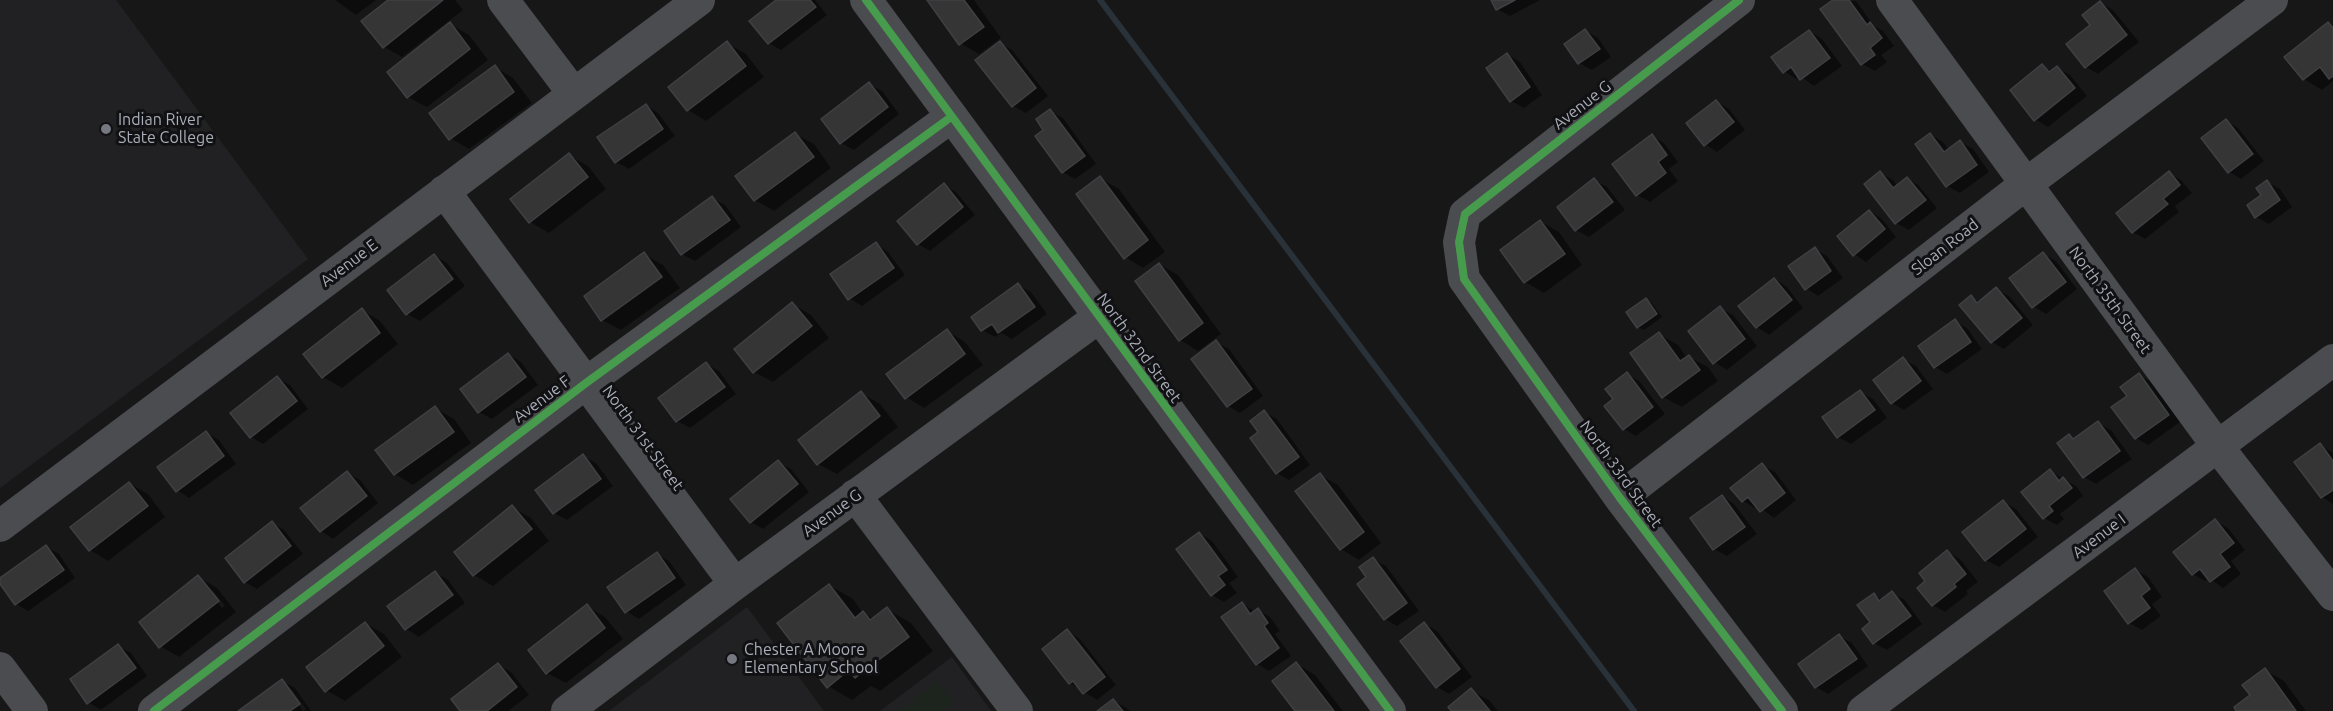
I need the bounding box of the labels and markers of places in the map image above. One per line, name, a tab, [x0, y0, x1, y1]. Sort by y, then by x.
place label: Indian River State College	[118, 110, 214, 148]
marker: Indian River State College	[99, 122, 113, 136]
place label: Chester A Moore Elementary School	[744, 640, 878, 678]
marker: Chester A Moore Elementary School	[725, 652, 739, 666]

